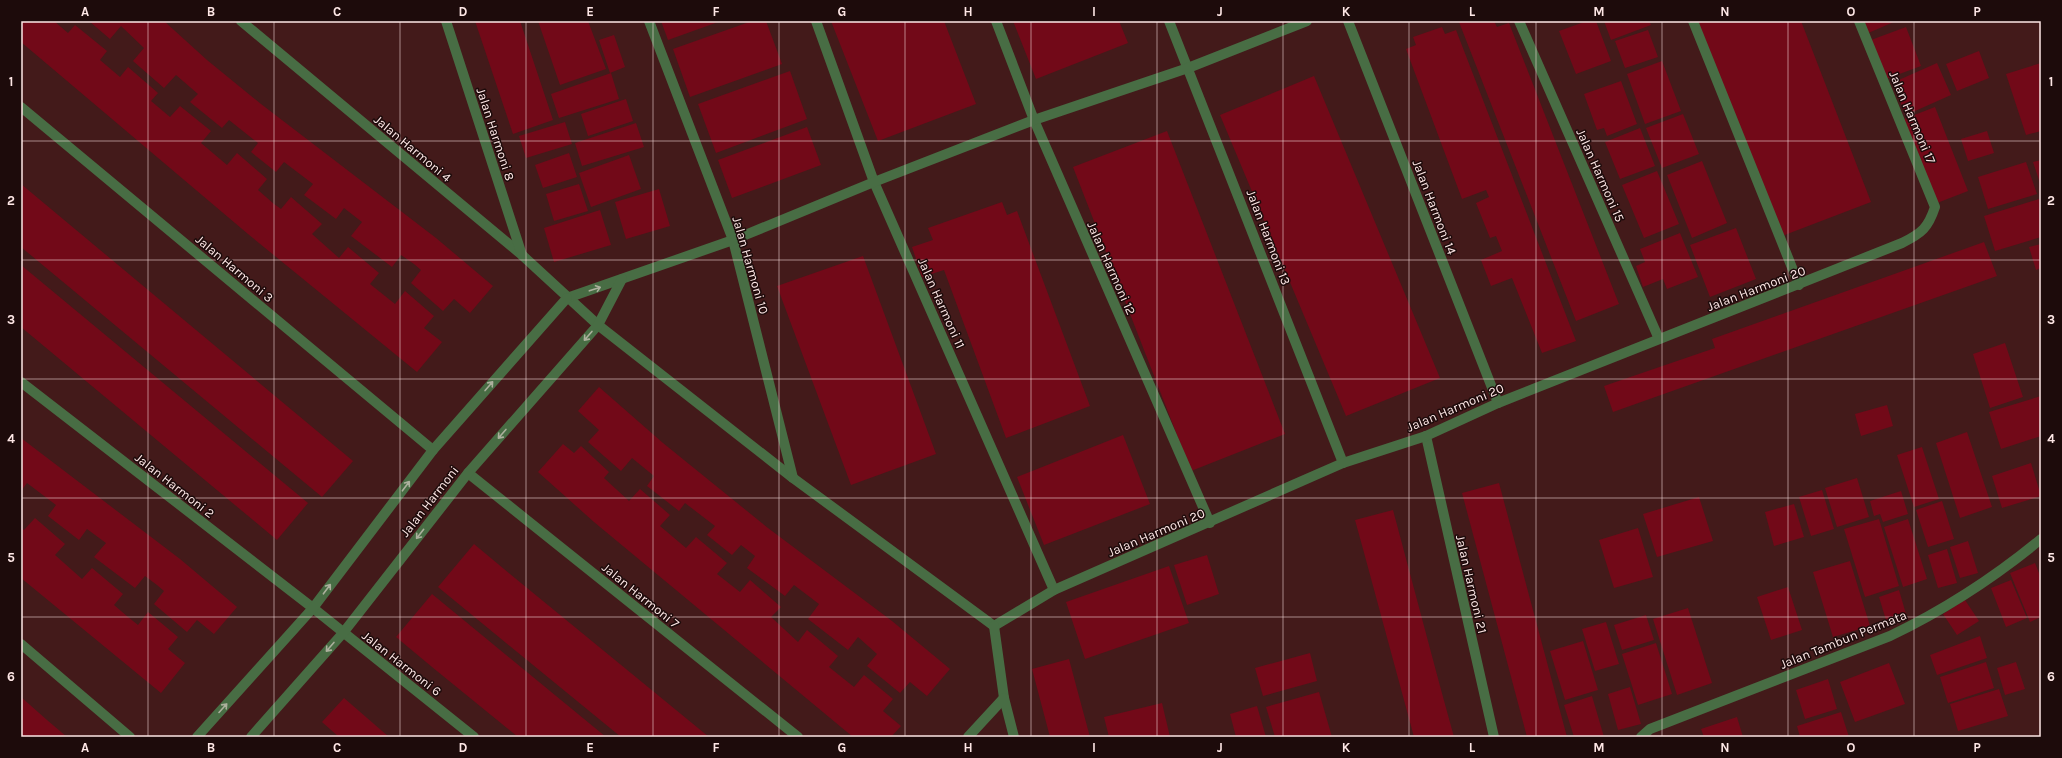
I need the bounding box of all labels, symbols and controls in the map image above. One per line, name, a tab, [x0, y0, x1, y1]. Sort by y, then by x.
text: A	[81, 4, 89, 19]
text: B	[207, 4, 215, 19]
text: C	[333, 4, 341, 19]
text: D	[459, 4, 468, 19]
text: E	[586, 4, 594, 19]
text: F	[712, 4, 720, 19]
text: G	[838, 4, 846, 19]
text: H	[963, 4, 973, 19]
text: I	[1092, 4, 1096, 19]
text: J	[1217, 4, 1223, 19]
text: K	[1342, 4, 1351, 19]
text: L	[1469, 4, 1476, 19]
text: M	[1593, 4, 1605, 19]
text: N	[1720, 4, 1730, 19]
text: O	[1847, 4, 1856, 19]
text: P	[1973, 4, 1981, 19]
street label: Jalan Harmoni 17	[1886, 69, 1939, 166]
text: 1	[9, 74, 13, 89]
text: 1	[2049, 74, 2053, 89]
street label: Jalan Harmoni 8	[473, 86, 518, 182]
street label: Jalan Harmoni 4	[371, 112, 454, 185]
street label: Jalan Harmoni 15	[1573, 126, 1628, 224]
street label: Jalan Harmoni 14	[1410, 158, 1460, 257]
street label: Jalan Harmoni 13	[1243, 187, 1294, 287]
text: 2	[7, 193, 15, 208]
text: 2	[2047, 193, 2055, 208]
street label: Jalan Harmoni 10	[729, 215, 772, 316]
street label: Jalan Harmoni 12	[1084, 219, 1139, 317]
street label: Jalan Harmoni 3	[193, 232, 276, 305]
street label: Jalan Harmoni 11	[915, 256, 968, 351]
street label: Jalan Harmoni 20	[1705, 263, 1808, 314]
one-way arrow	[588, 285, 601, 292]
text: 3	[7, 312, 15, 327]
text: 3	[2047, 312, 2055, 327]
one-way arrow	[583, 331, 592, 341]
street label: Jalan Harmoni 20	[1404, 380, 1506, 435]
one-way arrow	[485, 381, 494, 392]
one-way arrow	[498, 428, 507, 438]
text: 4	[7, 431, 15, 446]
text: 4	[2047, 431, 2055, 446]
street label: Jalan Harmoni 2	[132, 450, 217, 521]
street label: Jalan Harmoni	[397, 463, 462, 540]
one-way arrow	[402, 480, 410, 491]
street label: Jalan Harmoni 20	[1105, 505, 1207, 560]
one-way arrow	[415, 529, 424, 540]
street label: Jalan Harmoni 21	[1453, 533, 1490, 635]
text: 5	[7, 550, 15, 565]
text: 5	[2047, 550, 2055, 565]
street label: Jalan Harmoni 7	[599, 560, 682, 631]
one-way arrow	[323, 584, 331, 595]
street label: Jalan Tambun Permata	[1778, 607, 1909, 672]
street label: Jalan Harmoni 6	[359, 628, 444, 699]
one-way arrow	[326, 642, 335, 652]
text: 6	[7, 669, 15, 684]
text: 6	[2047, 669, 2055, 684]
one-way arrow	[218, 703, 228, 713]
text: A	[81, 740, 89, 755]
text: B	[207, 740, 215, 755]
text: C	[333, 740, 341, 755]
text: D	[459, 740, 468, 755]
text: E	[586, 740, 594, 755]
text: F	[712, 740, 720, 755]
text: G	[838, 740, 846, 755]
text: H	[963, 740, 973, 755]
text: I	[1092, 740, 1096, 755]
text: J	[1217, 740, 1223, 755]
text: K	[1342, 740, 1351, 755]
text: L	[1469, 740, 1476, 755]
text: M	[1593, 740, 1605, 755]
text: N	[1720, 740, 1730, 755]
text: O	[1847, 740, 1856, 755]
text: P	[1973, 740, 1981, 755]

